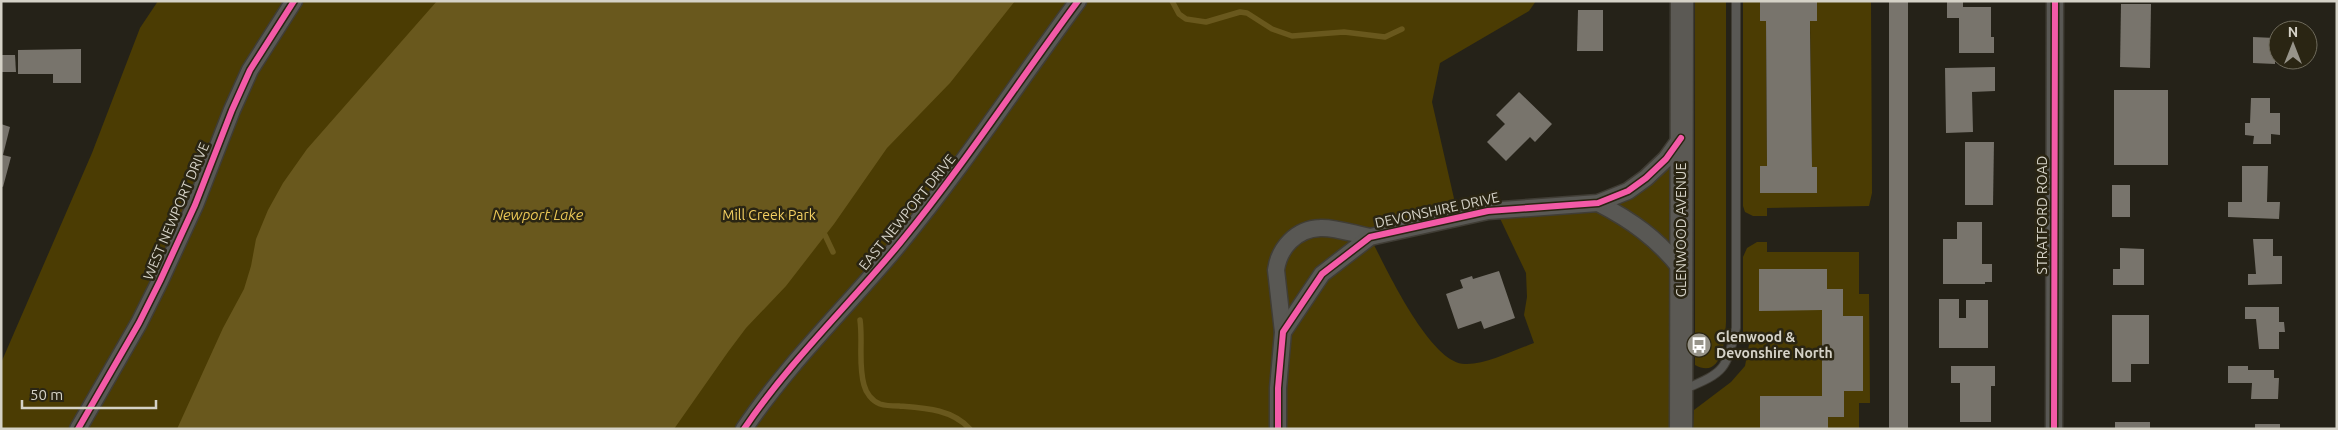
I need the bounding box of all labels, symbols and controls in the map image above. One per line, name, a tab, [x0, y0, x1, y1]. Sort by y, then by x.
north arrow	[2268, 20, 2318, 70]
text: N	[2288, 24, 2298, 40]
street label: WEST NEWPORT DRIVE	[140, 140, 212, 282]
street label: EAST NEWPORT DRIVE	[855, 151, 959, 273]
street label: STRATFORD ROAD	[2034, 155, 2050, 274]
street label: GLENWOOD AVENUE	[1673, 163, 1689, 297]
street label: DEVONSHIRE DRIVE	[1373, 189, 1501, 231]
water label: Newport Lake	[493, 206, 584, 223]
park label: Mill Creek Park	[722, 207, 816, 223]
place label: Glenwood & Devonshire North	[1716, 329, 1833, 361]
bus stop icon: Glenwood & Devonshire North	[1686, 332, 1712, 358]
scale bar	[22, 378, 156, 410]
text: 50 m	[30, 386, 63, 403]

